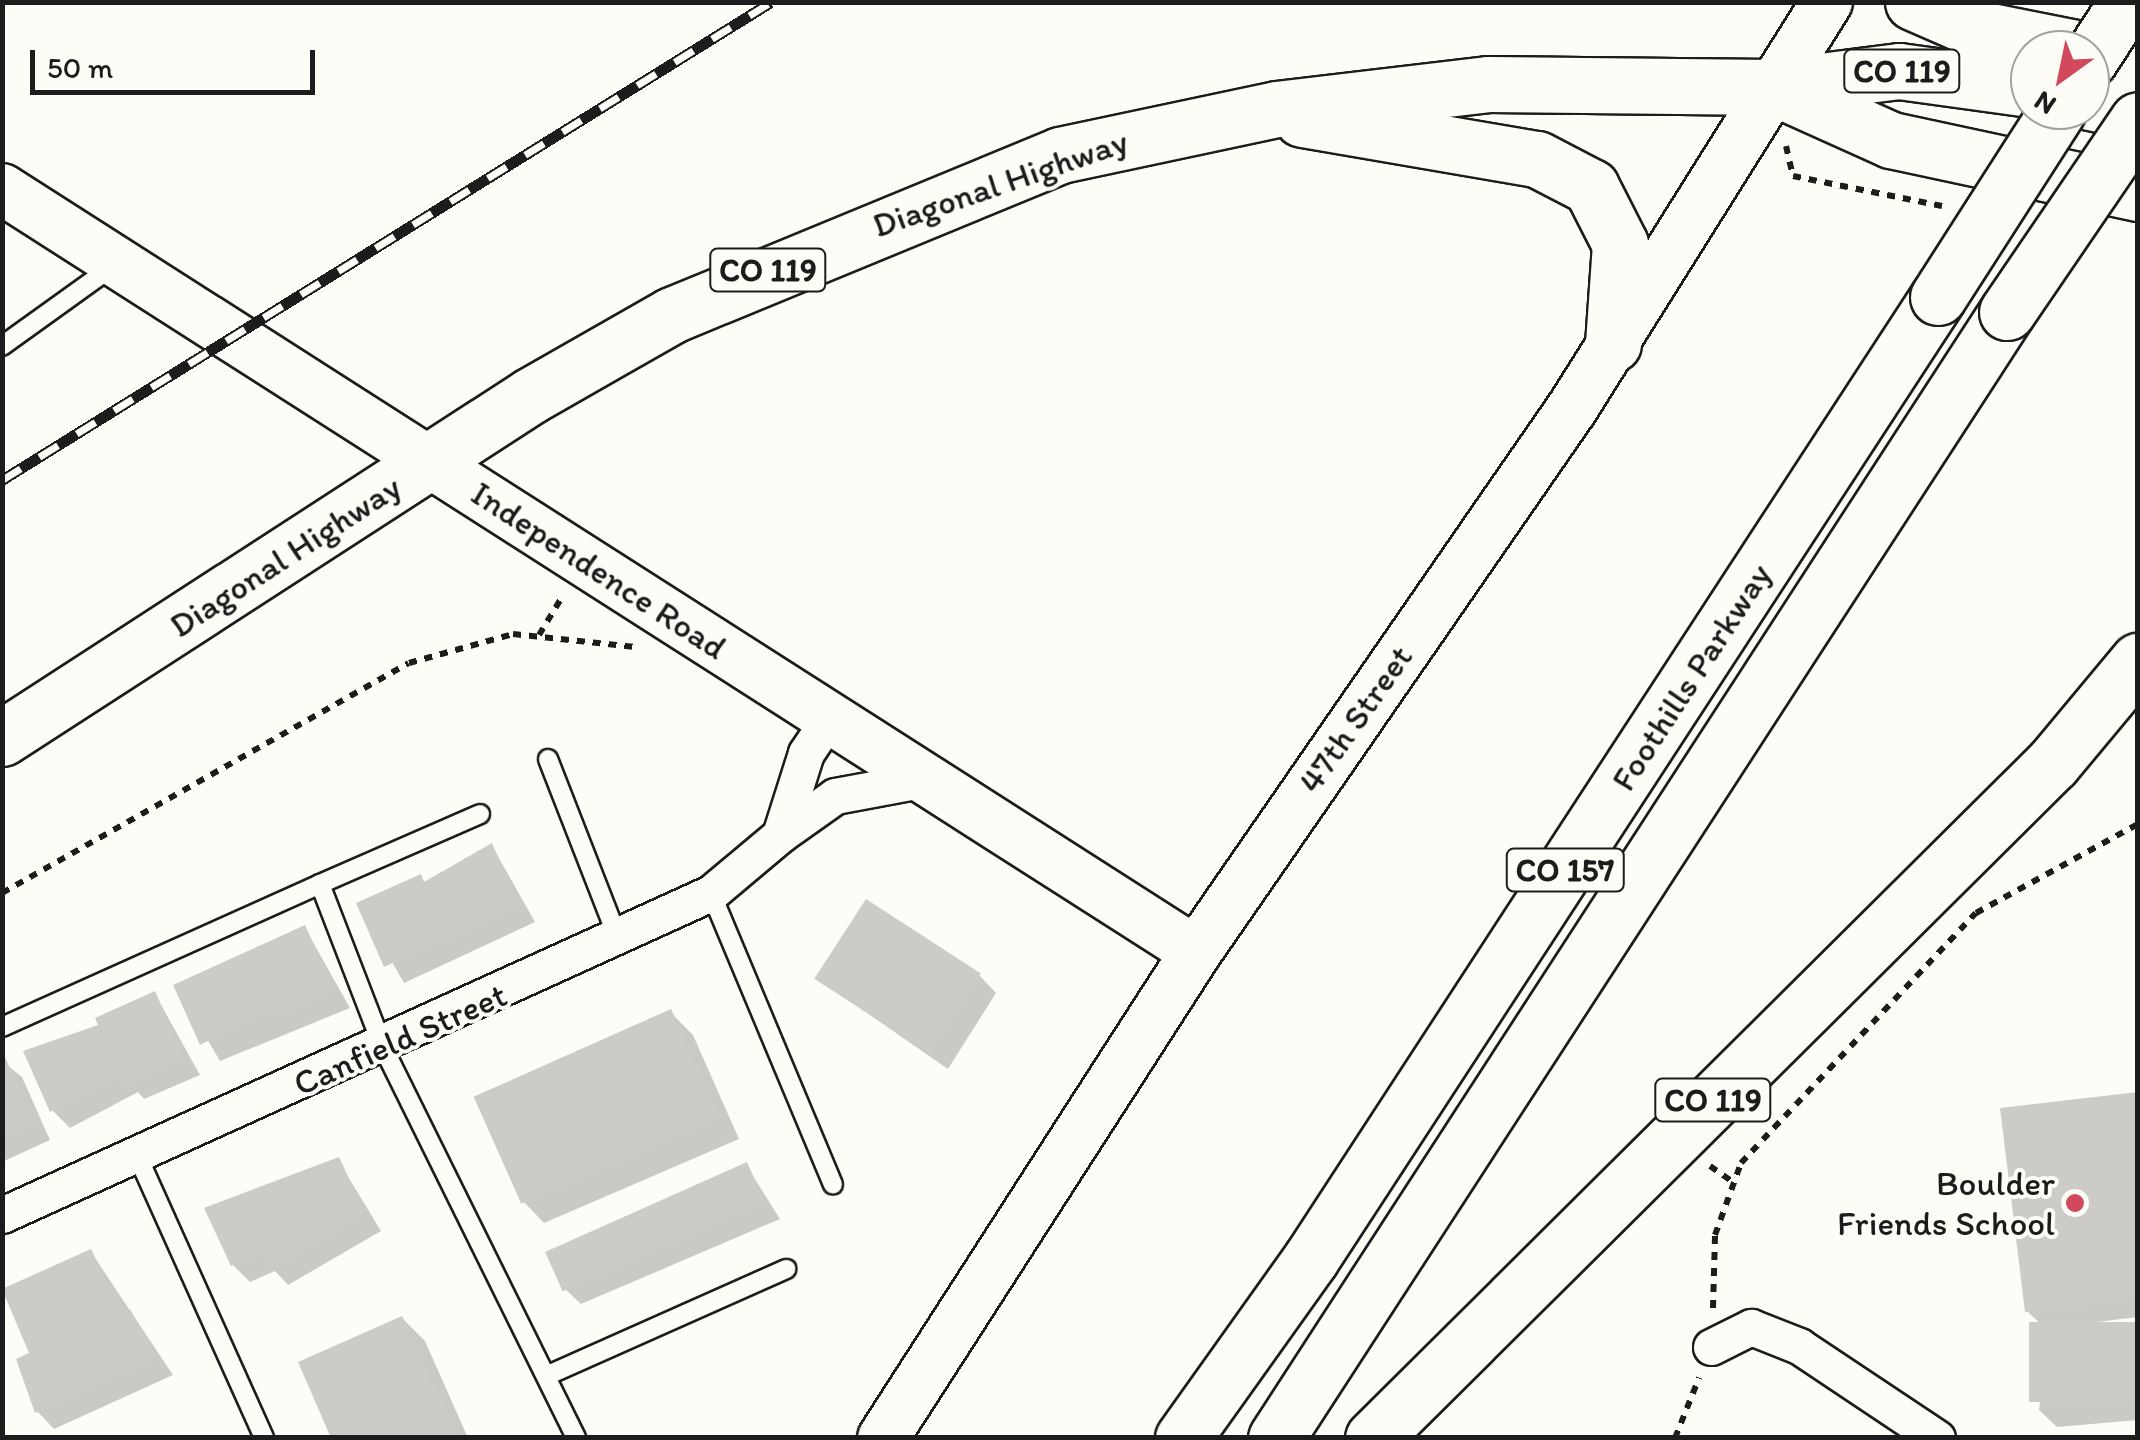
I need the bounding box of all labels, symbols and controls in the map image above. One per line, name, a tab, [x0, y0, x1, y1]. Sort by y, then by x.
scale bar	[35, 30, 320, 92]
north arrow	[2010, 30, 2110, 130]
road number: CO 119	[1842, 44, 1962, 98]
text: 50 m	[47, 49, 113, 86]
text: N	[2028, 84, 2062, 123]
street label: Diagonal Highway	[867, 120, 1133, 246]
road number: CO 119	[708, 243, 828, 297]
street label: Diagonal Highway	[162, 466, 408, 646]
street label: Independence Road	[464, 472, 734, 668]
street label: Foothills Parkway	[1602, 556, 1780, 798]
street label: 47th Street	[1289, 637, 1421, 801]
road number: CO 157	[1505, 843, 1625, 897]
street label: Canfield Street	[287, 973, 513, 1105]
road number: CO 119	[1653, 1073, 1773, 1127]
place label: Boulder Friends School	[1837, 1162, 2055, 1244]
marker: Boulder Friends School	[2064, 1192, 2086, 1214]

